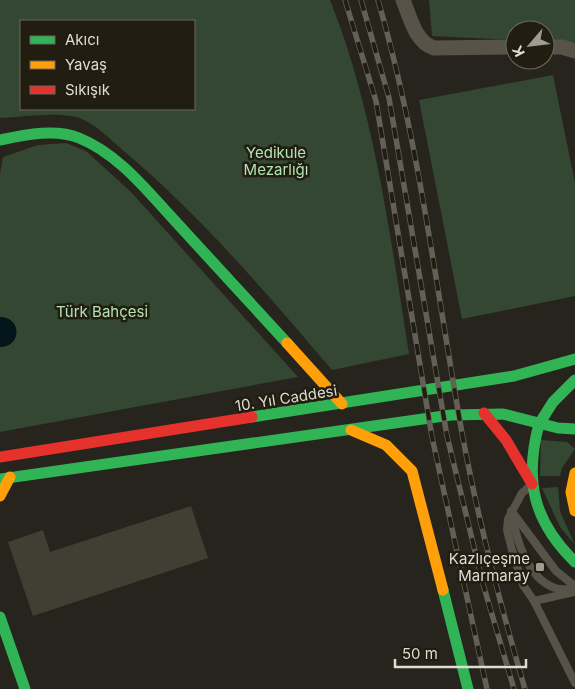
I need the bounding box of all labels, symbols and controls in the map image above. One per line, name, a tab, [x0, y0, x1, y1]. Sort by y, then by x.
legend	[20, 20, 195, 110]
north arrow	[505, 20, 555, 70]
text: Akıcı	[65, 30, 99, 49]
text: K	[508, 43, 528, 60]
text: Yavaş	[65, 55, 107, 74]
text: Sıkışık	[65, 80, 111, 99]
park label: Yedikule Mezarlığı	[244, 143, 308, 179]
park label: Türk Bahçesi	[56, 302, 148, 321]
street label: 10. Yıl Caddesi	[234, 381, 338, 415]
place label: Kazlıçeşme Marmaray	[449, 549, 531, 585]
marker: Kazlıçeşme Marmaray	[534, 561, 546, 573]
scale bar	[395, 636, 526, 668]
text: 50 m	[402, 644, 438, 663]

